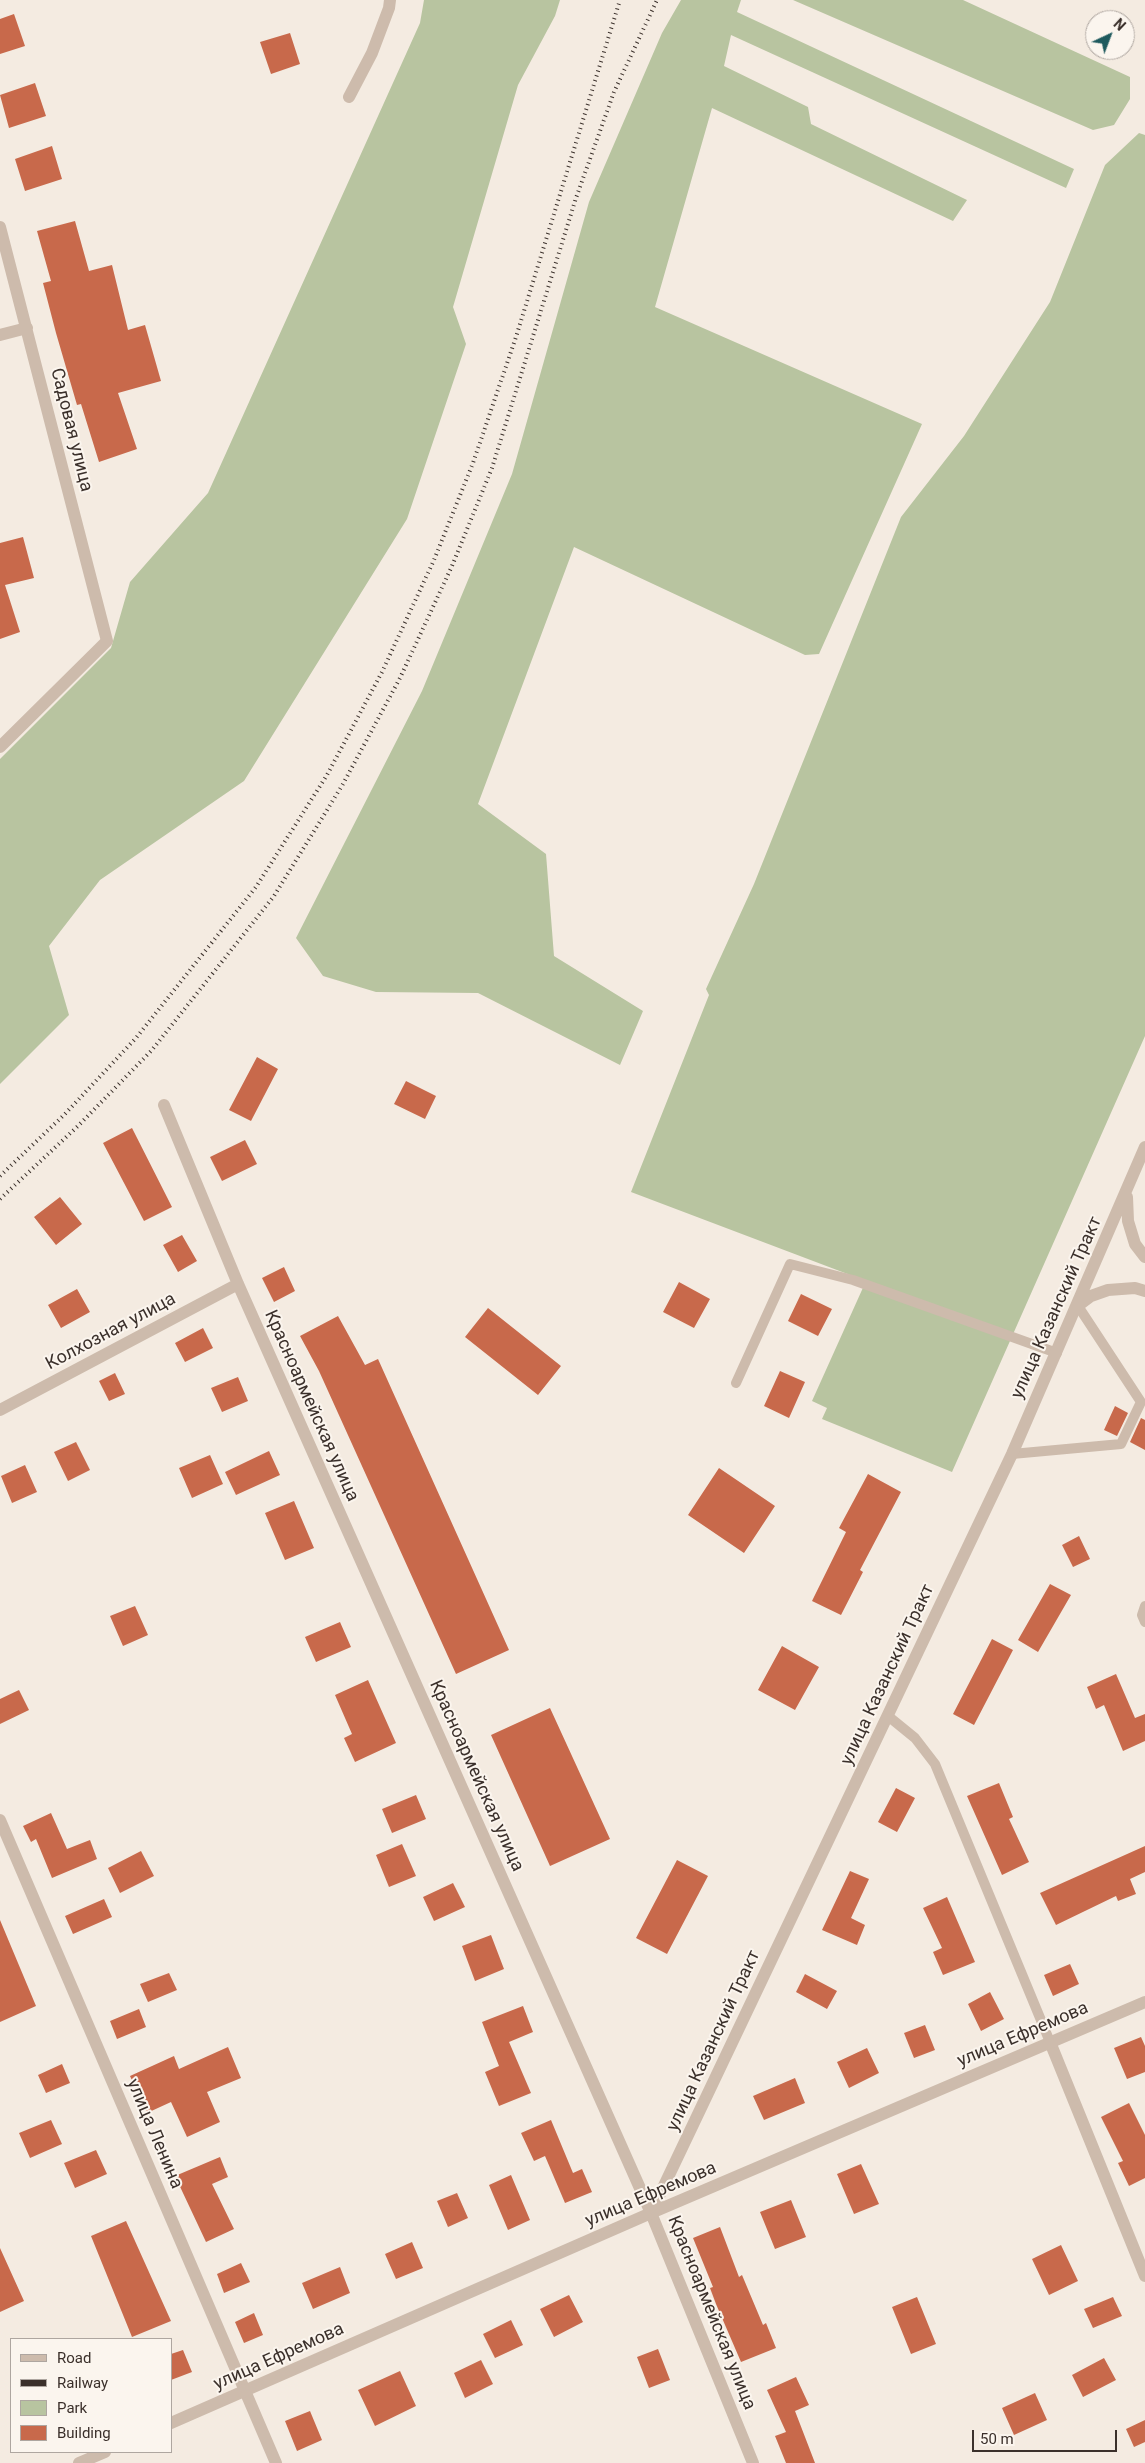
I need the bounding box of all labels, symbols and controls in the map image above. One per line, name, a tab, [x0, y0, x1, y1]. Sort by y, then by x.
north arrow	[1085, 10, 1135, 60]
text: N	[1110, 16, 1129, 34]
street label: Садовая улица	[45, 366, 97, 494]
street label: улица Казанский Тракт	[1007, 1214, 1107, 1402]
street label: Колхозная улица	[42, 1289, 180, 1375]
street label: Красноармейская улица	[259, 1307, 363, 1505]
street label: улица Казанский Тракт	[837, 1581, 939, 1769]
street label: Красноармейская улица	[424, 1677, 528, 1875]
street label: улица Казанский Тракт	[663, 1947, 765, 2135]
street label: улица Ефремова	[954, 1998, 1092, 2072]
street label: улица Ленина	[121, 2076, 187, 2192]
street label: улица Ефремова	[582, 2158, 720, 2232]
street label: Красноармейская улица	[662, 2213, 760, 2413]
street label: улица Ефремова	[210, 2319, 348, 2395]
legend	[10, 2338, 172, 2453]
text: Road	[57, 2349, 91, 2367]
text: Railway	[57, 2374, 108, 2392]
text: Park	[57, 2399, 87, 2417]
scale bar	[975, 2420, 1120, 2452]
text: Building	[57, 2424, 111, 2442]
text: 50 m	[980, 2430, 1014, 2448]

